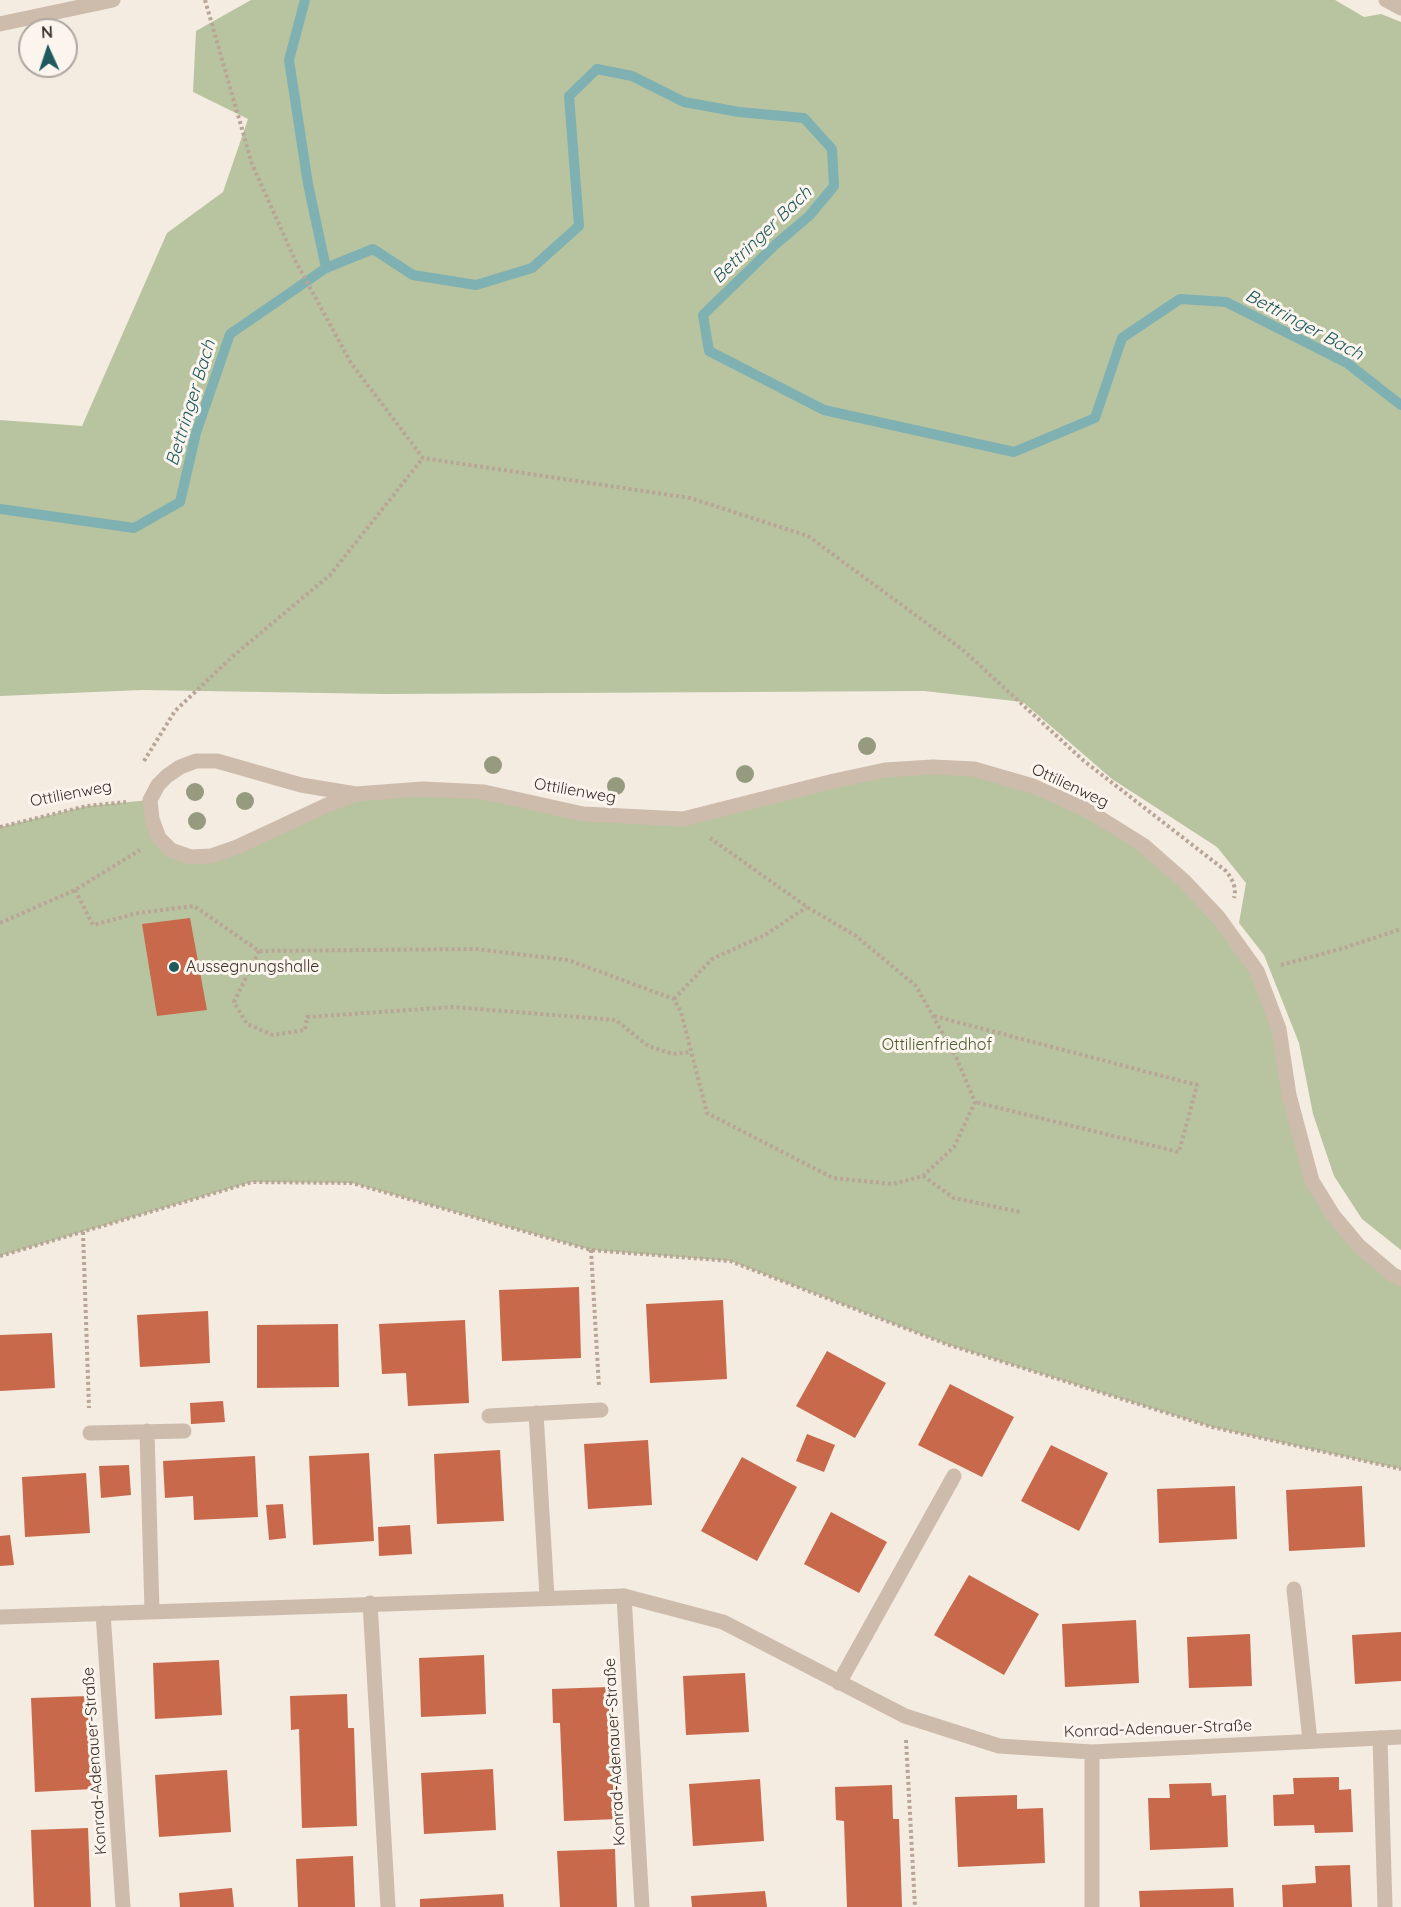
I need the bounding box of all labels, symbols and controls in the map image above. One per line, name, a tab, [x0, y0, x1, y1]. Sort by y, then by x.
north arrow	[18, 18, 78, 78]
text: N	[41, 22, 54, 42]
water label: Bettringer Bach	[708, 182, 816, 288]
water label: Bettringer Bach	[1241, 285, 1367, 365]
water label: Bettringer Bach	[162, 338, 220, 468]
street label: Ottilienweg	[1028, 760, 1112, 812]
street label: Ottilienweg	[533, 774, 617, 808]
street label: Ottilienweg	[28, 777, 114, 811]
place label: Aussegnungshalle	[186, 957, 319, 977]
marker: Aussegnungshalle	[167, 960, 181, 974]
park label: Ottilienfriedhof	[882, 1035, 992, 1055]
street label: Konrad-Adenauer-Straße	[600, 1658, 630, 1846]
street label: Konrad-Adenauer-Straße	[79, 1666, 111, 1856]
street label: Konrad-Adenauer-Straße	[1064, 1716, 1252, 1742]

